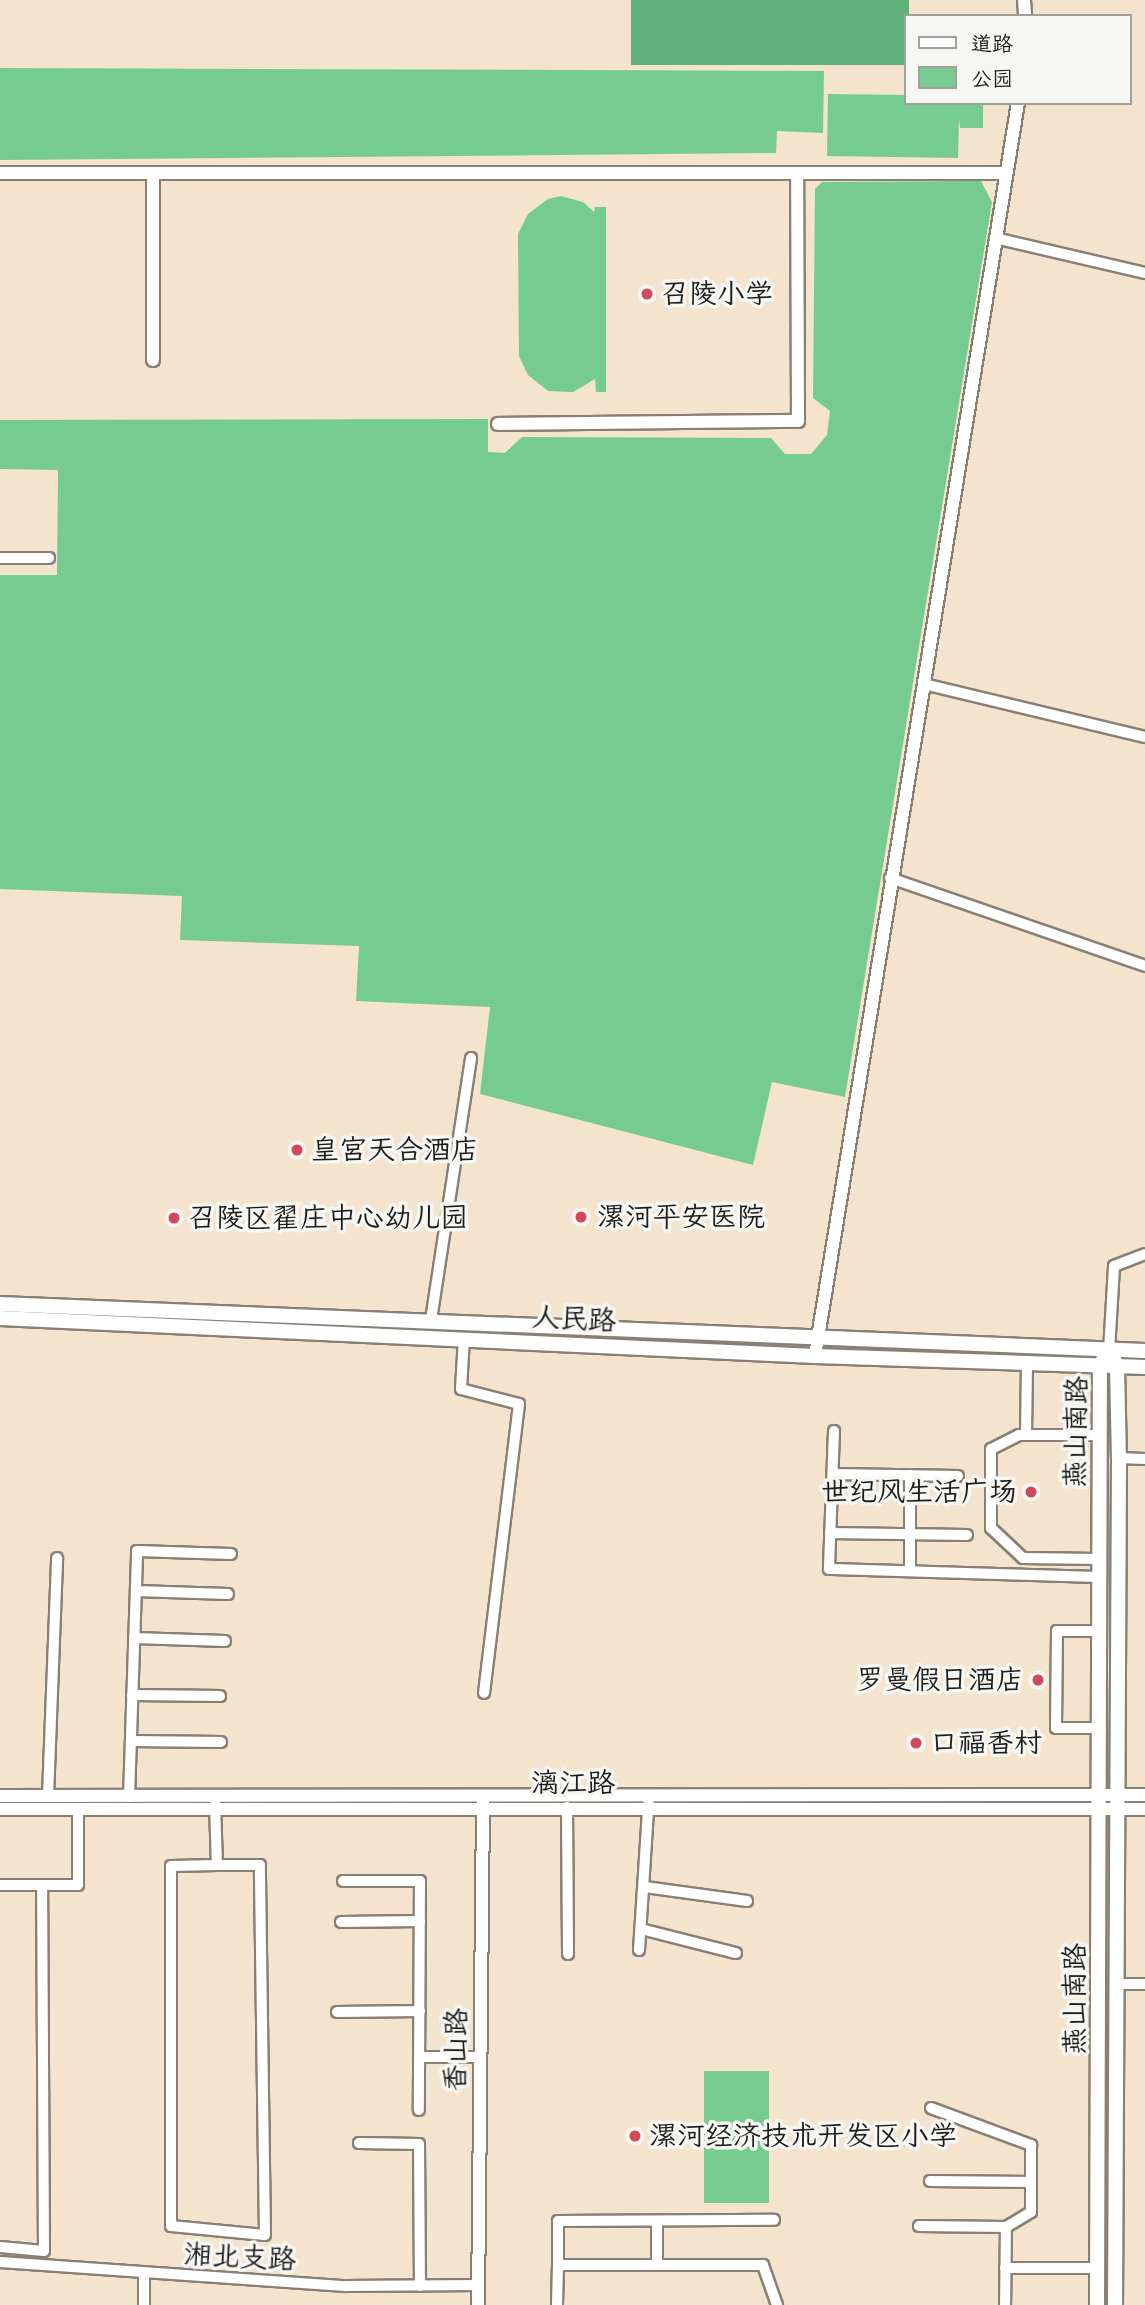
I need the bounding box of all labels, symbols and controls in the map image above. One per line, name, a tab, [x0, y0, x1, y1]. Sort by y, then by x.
legend	[904, 14, 1131, 105]
text: 道路	[971, 31, 1013, 57]
text: 公园	[971, 66, 1013, 92]
place label: 召陵小学	[661, 277, 773, 311]
marker: 召陵小学	[639, 286, 655, 302]
place label: 皇宫天合酒店	[311, 1133, 479, 1167]
marker: 皇宫天合酒店	[289, 1142, 305, 1158]
place label: 漯河平安医院	[597, 1200, 765, 1234]
place label: 召陵区翟庄中心幼儿园	[188, 1201, 468, 1235]
marker: 漯河平安医院	[571, 1207, 591, 1227]
marker: 召陵区翟庄中心幼儿园	[166, 1210, 182, 1226]
street label: 人民路	[531, 1300, 617, 1338]
street label: 燕山南路	[1058, 1376, 1094, 1488]
place label: 世纪风生活广场	[821, 1475, 1017, 1509]
marker: 世纪风生活广场	[1023, 1484, 1039, 1500]
place label: 罗曼假日酒店	[856, 1663, 1024, 1697]
marker: 罗曼假日酒店	[1030, 1672, 1046, 1688]
place label: 口福香村	[930, 1726, 1042, 1760]
marker: 口福香村	[908, 1735, 924, 1751]
street label: 漓江路	[531, 1766, 615, 1800]
street label: 燕山南路	[1058, 1943, 1092, 2055]
street label: 香山路	[438, 2008, 474, 2092]
place label: 漯河经济技术开发区小学	[649, 2119, 957, 2153]
marker: 漯河经济技术开发区小学	[627, 2128, 643, 2144]
street label: 湘北支路	[183, 2237, 297, 2277]

